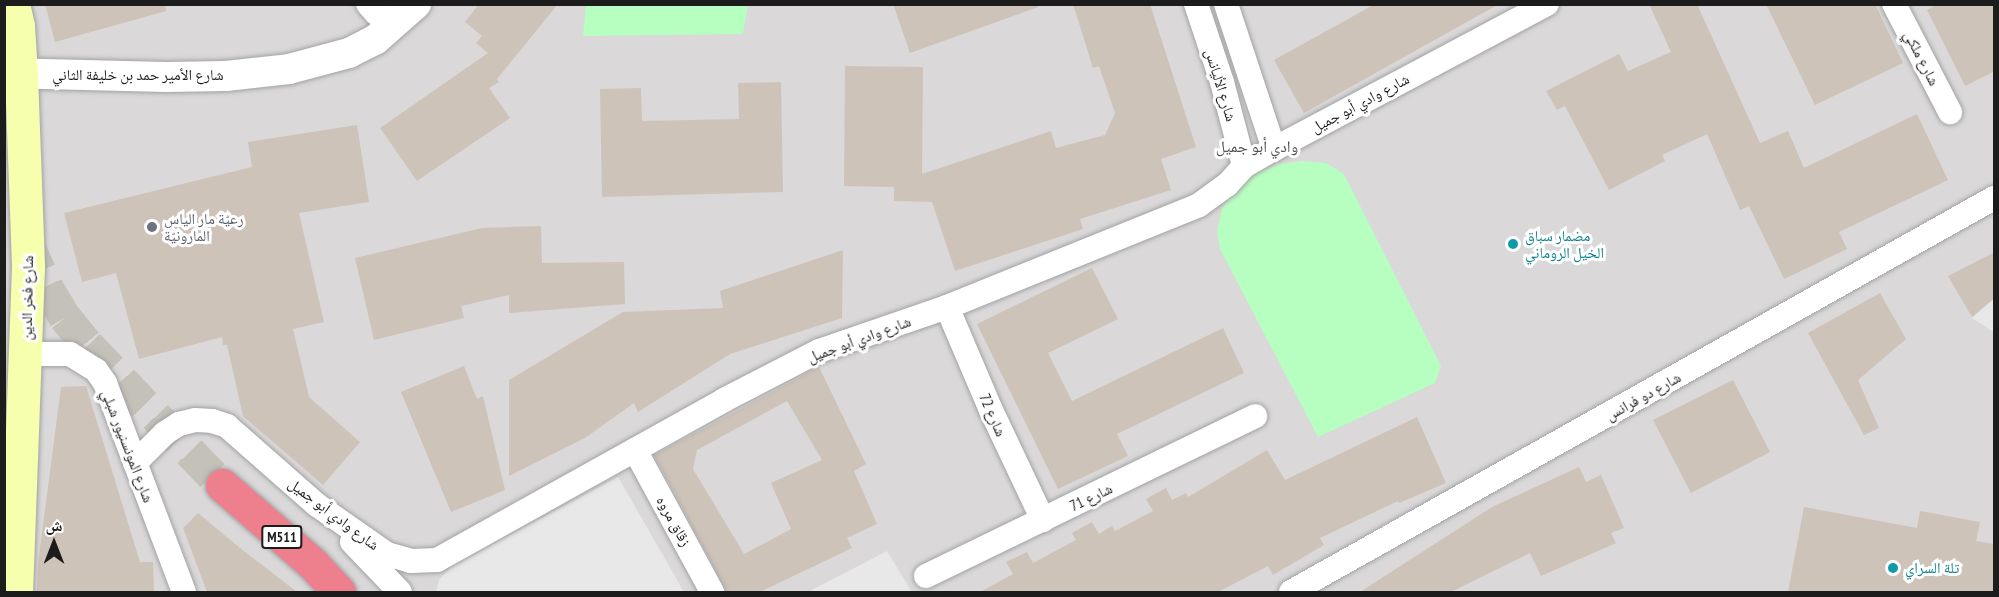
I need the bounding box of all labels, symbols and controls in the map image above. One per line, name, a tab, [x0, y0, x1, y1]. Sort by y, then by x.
street label: شارع ملكي	[1900, 27, 1944, 89]
street label: شارع الأليانس	[1201, 47, 1241, 123]
street label: شارع الأمير حمد بن خليفة الثاني	[52, 66, 224, 84]
street label: شارع وادي أبو جميل	[1308, 70, 1412, 136]
district label: وادي أبو جميل	[1216, 136, 1298, 156]
place label: رعيّة مار الياس المارونيّة	[164, 209, 243, 244]
marker: رعيّة مار الياس المارونيّة	[145, 220, 159, 234]
place label: مضمار سباق الخيل الروماني	[1525, 226, 1604, 261]
marker: مضمار سباق الخيل الروماني	[1506, 237, 1520, 251]
street label: شارع فخر الدين	[17, 255, 37, 341]
street label: شارع وادي أبو جميل	[805, 312, 913, 366]
street label: شارع دو فرانس	[1602, 368, 1684, 424]
street label: شارع المونسنيور شبلي	[98, 387, 158, 505]
street label: شارع 72	[976, 391, 1010, 439]
street label: شارع وادي أبو جميل	[285, 474, 383, 554]
street label: شارع 71	[1067, 479, 1115, 515]
street label: زقاق مروه	[653, 493, 695, 549]
north arrow	[24, 513, 84, 573]
text: ش	[46, 515, 62, 535]
road number: M511	[261, 526, 303, 548]
place label: تلة السراي	[1905, 559, 1959, 577]
marker: تلة السراي	[1886, 561, 1900, 575]

